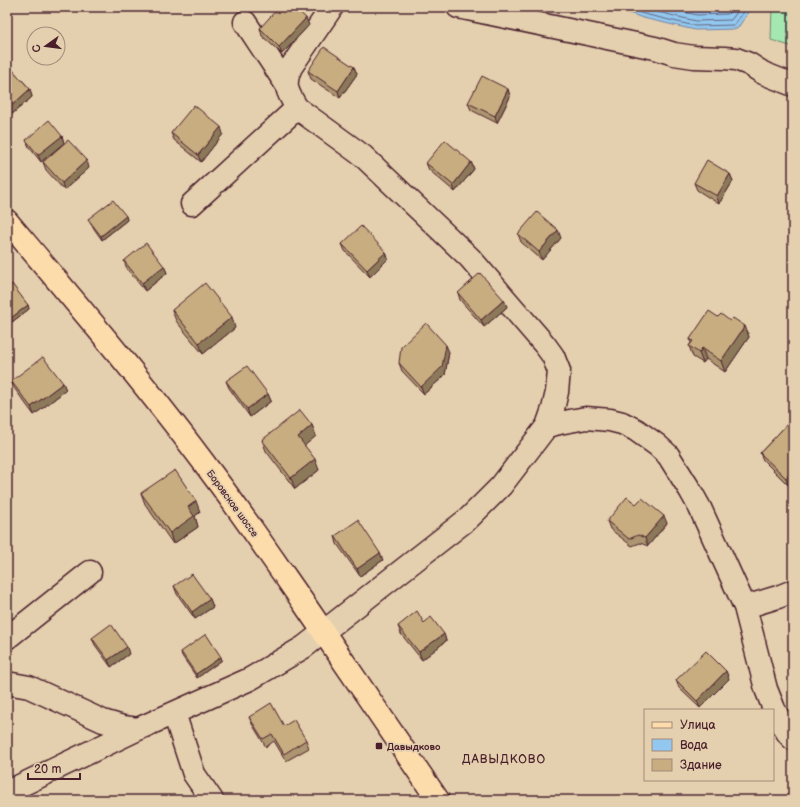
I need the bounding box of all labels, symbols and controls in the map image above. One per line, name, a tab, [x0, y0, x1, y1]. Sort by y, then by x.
north arrow	[26, 26, 66, 66]
text: С	[29, 43, 44, 54]
street label: Боровское шоссе	[204, 468, 261, 540]
legend	[644, 709, 774, 781]
text: Улица	[680, 718, 716, 733]
text: Вода	[680, 738, 708, 753]
marker: Давыдково	[374, 741, 384, 751]
place label: Давыдково	[387, 741, 441, 753]
district label: ДАВЫДКОВО	[462, 752, 546, 767]
scale bar	[28, 755, 80, 781]
text: Здание	[680, 758, 722, 773]
text: 20 m	[34, 762, 61, 777]

